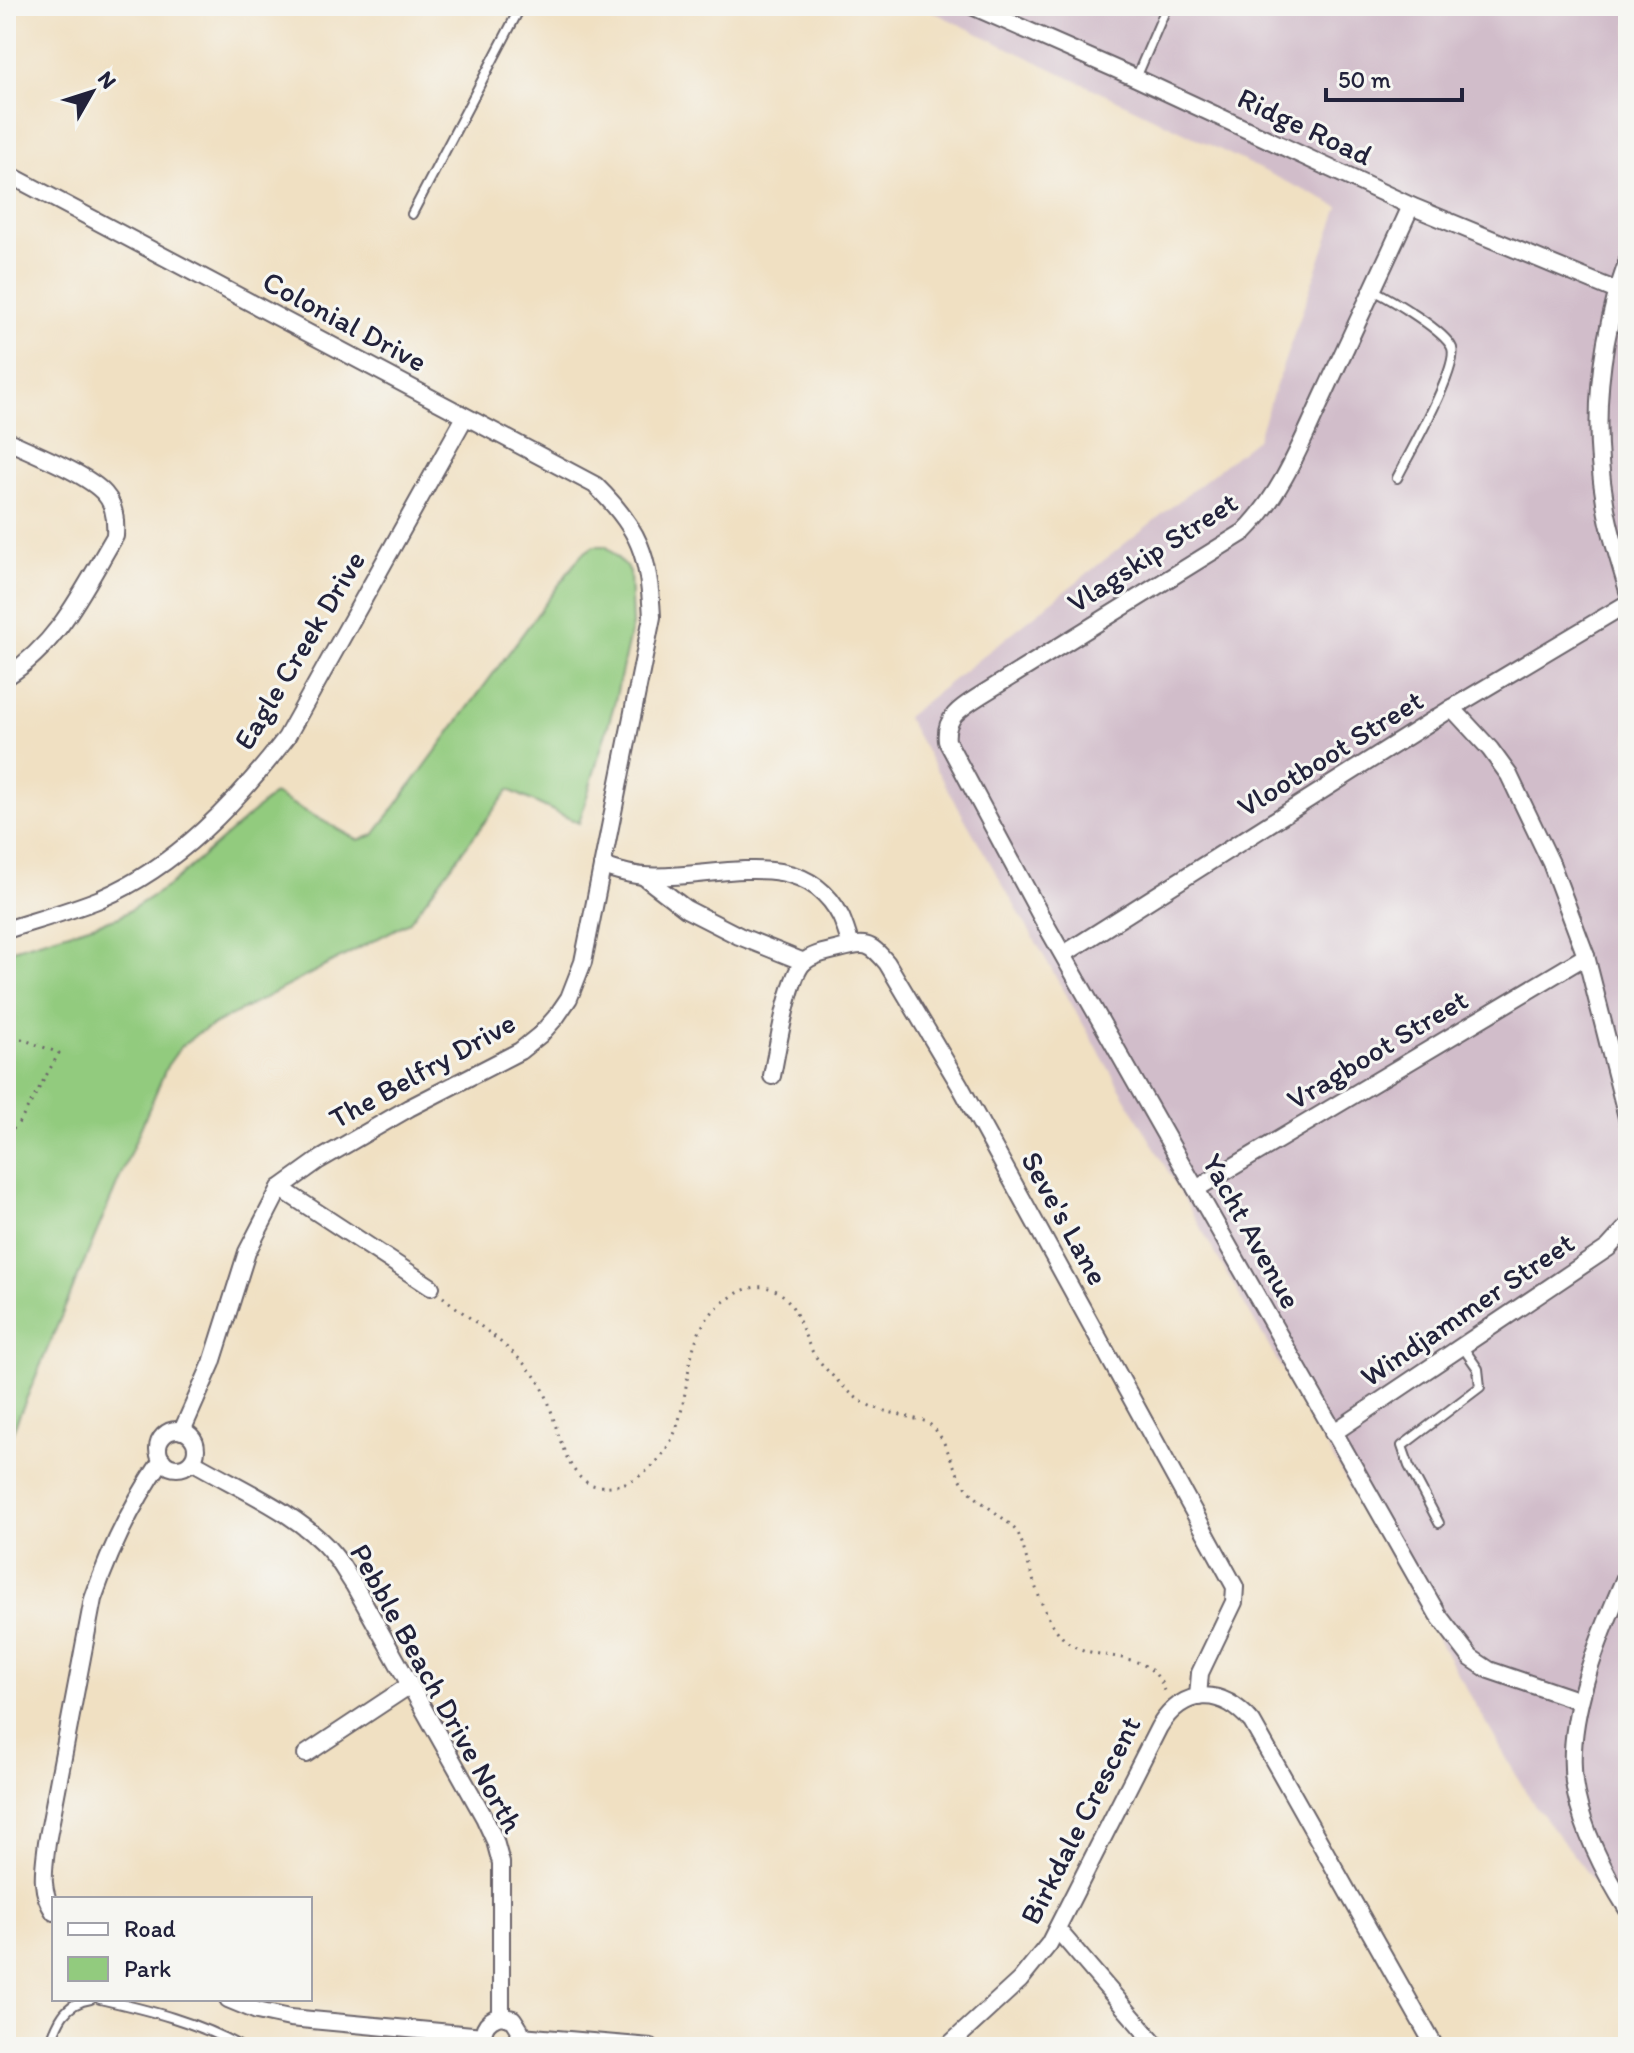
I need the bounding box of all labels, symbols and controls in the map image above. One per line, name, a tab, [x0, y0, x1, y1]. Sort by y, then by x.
north arrow	[52, 52, 132, 132]
scale bar	[1326, 52, 1462, 102]
text: N	[92, 65, 122, 94]
text: 50 m	[1338, 65, 1391, 94]
street label: Ridge Road	[1232, 79, 1378, 173]
street label: Colonial Drive	[257, 262, 433, 380]
street label: Vlagskip Street	[1060, 483, 1244, 621]
street label: Eagle Creek Drive	[225, 544, 373, 756]
street label: Vlootboot Street	[1230, 681, 1430, 825]
street label: Vragboot Street	[1280, 980, 1474, 1118]
street label: The Belfry Drive	[322, 1004, 522, 1136]
street label: Seve's Lane	[1013, 1145, 1117, 1291]
street label: Yacht Avenue	[1194, 1147, 1310, 1315]
street label: Windjammer Street	[1353, 1224, 1581, 1394]
street label: Pebble Beach Drive North	[342, 1537, 532, 1839]
street label: Birkdale Crescent	[1012, 1710, 1148, 1930]
legend	[52, 1897, 312, 2001]
text: Road	[124, 1914, 176, 1943]
text: Park	[124, 1954, 171, 1983]

